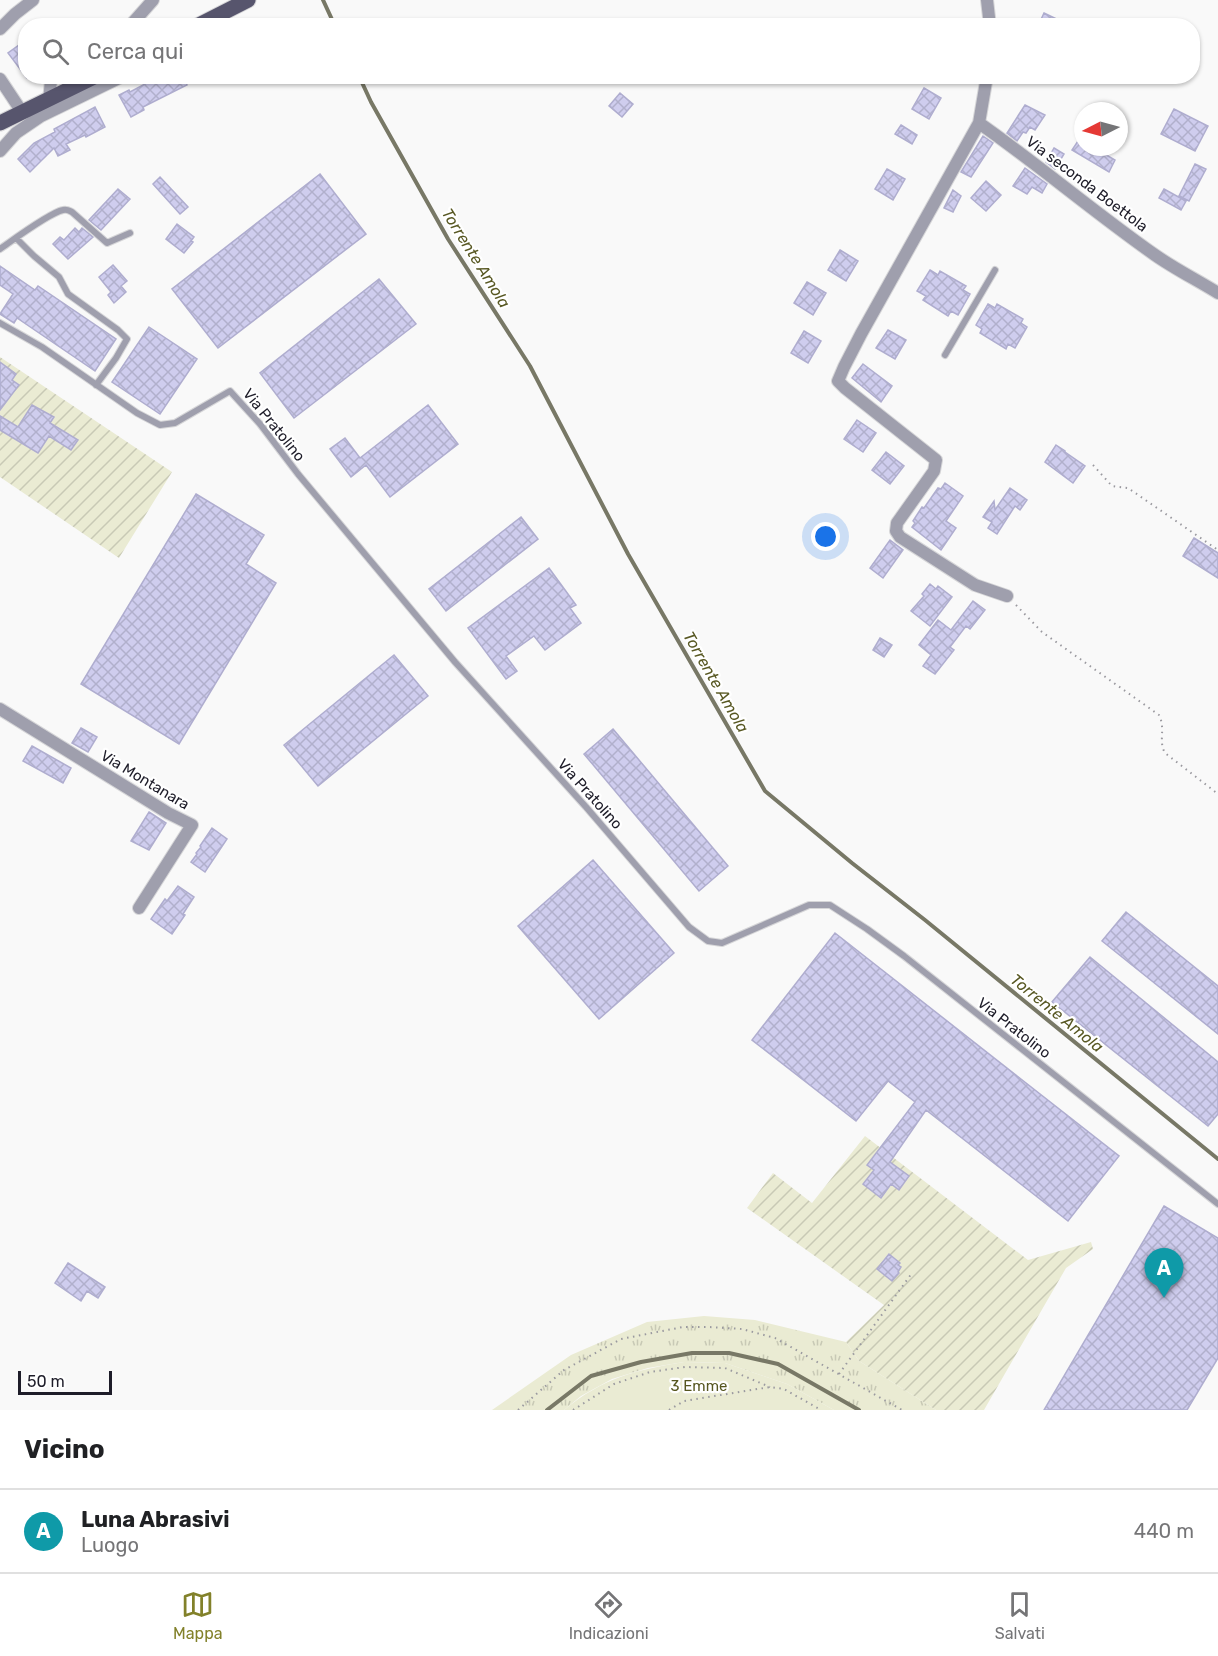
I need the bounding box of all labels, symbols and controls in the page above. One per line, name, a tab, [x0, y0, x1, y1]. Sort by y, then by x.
search box	[18, 18, 1200, 84]
icon: search	[39, 35, 72, 68]
text: Cerca qui	[87, 38, 183, 65]
north arrow	[1074, 102, 1128, 156]
street label: Via seconda Boettola	[1023, 132, 1151, 236]
water label: Torrente Amola	[438, 205, 514, 311]
street label: Via Pratolino	[239, 385, 309, 465]
your location	[811, 522, 840, 551]
water label: Torrente Amola	[679, 628, 753, 736]
street label: Via Montanara	[97, 746, 193, 814]
street label: Via Pratolino	[554, 755, 626, 833]
water label: Torrente Amola	[1007, 970, 1107, 1056]
street label: Via Pratolino	[974, 994, 1054, 1062]
pin: A	[1144, 1248, 1184, 1298]
scale bar	[18, 1368, 112, 1396]
text: 50 m	[27, 1372, 65, 1391]
park label: 3 Emme	[671, 1377, 727, 1395]
text: Vicino	[24, 1434, 105, 1465]
text: Luna Abrasivi	[81, 1506, 230, 1533]
text: A	[36, 1519, 51, 1543]
text: 440 m	[1134, 1519, 1194, 1543]
text: Luogo	[81, 1533, 139, 1557]
tab: Mappa	[173, 1588, 223, 1643]
tab: Indicazioni	[569, 1588, 649, 1643]
tab: Salvati	[995, 1588, 1045, 1643]

